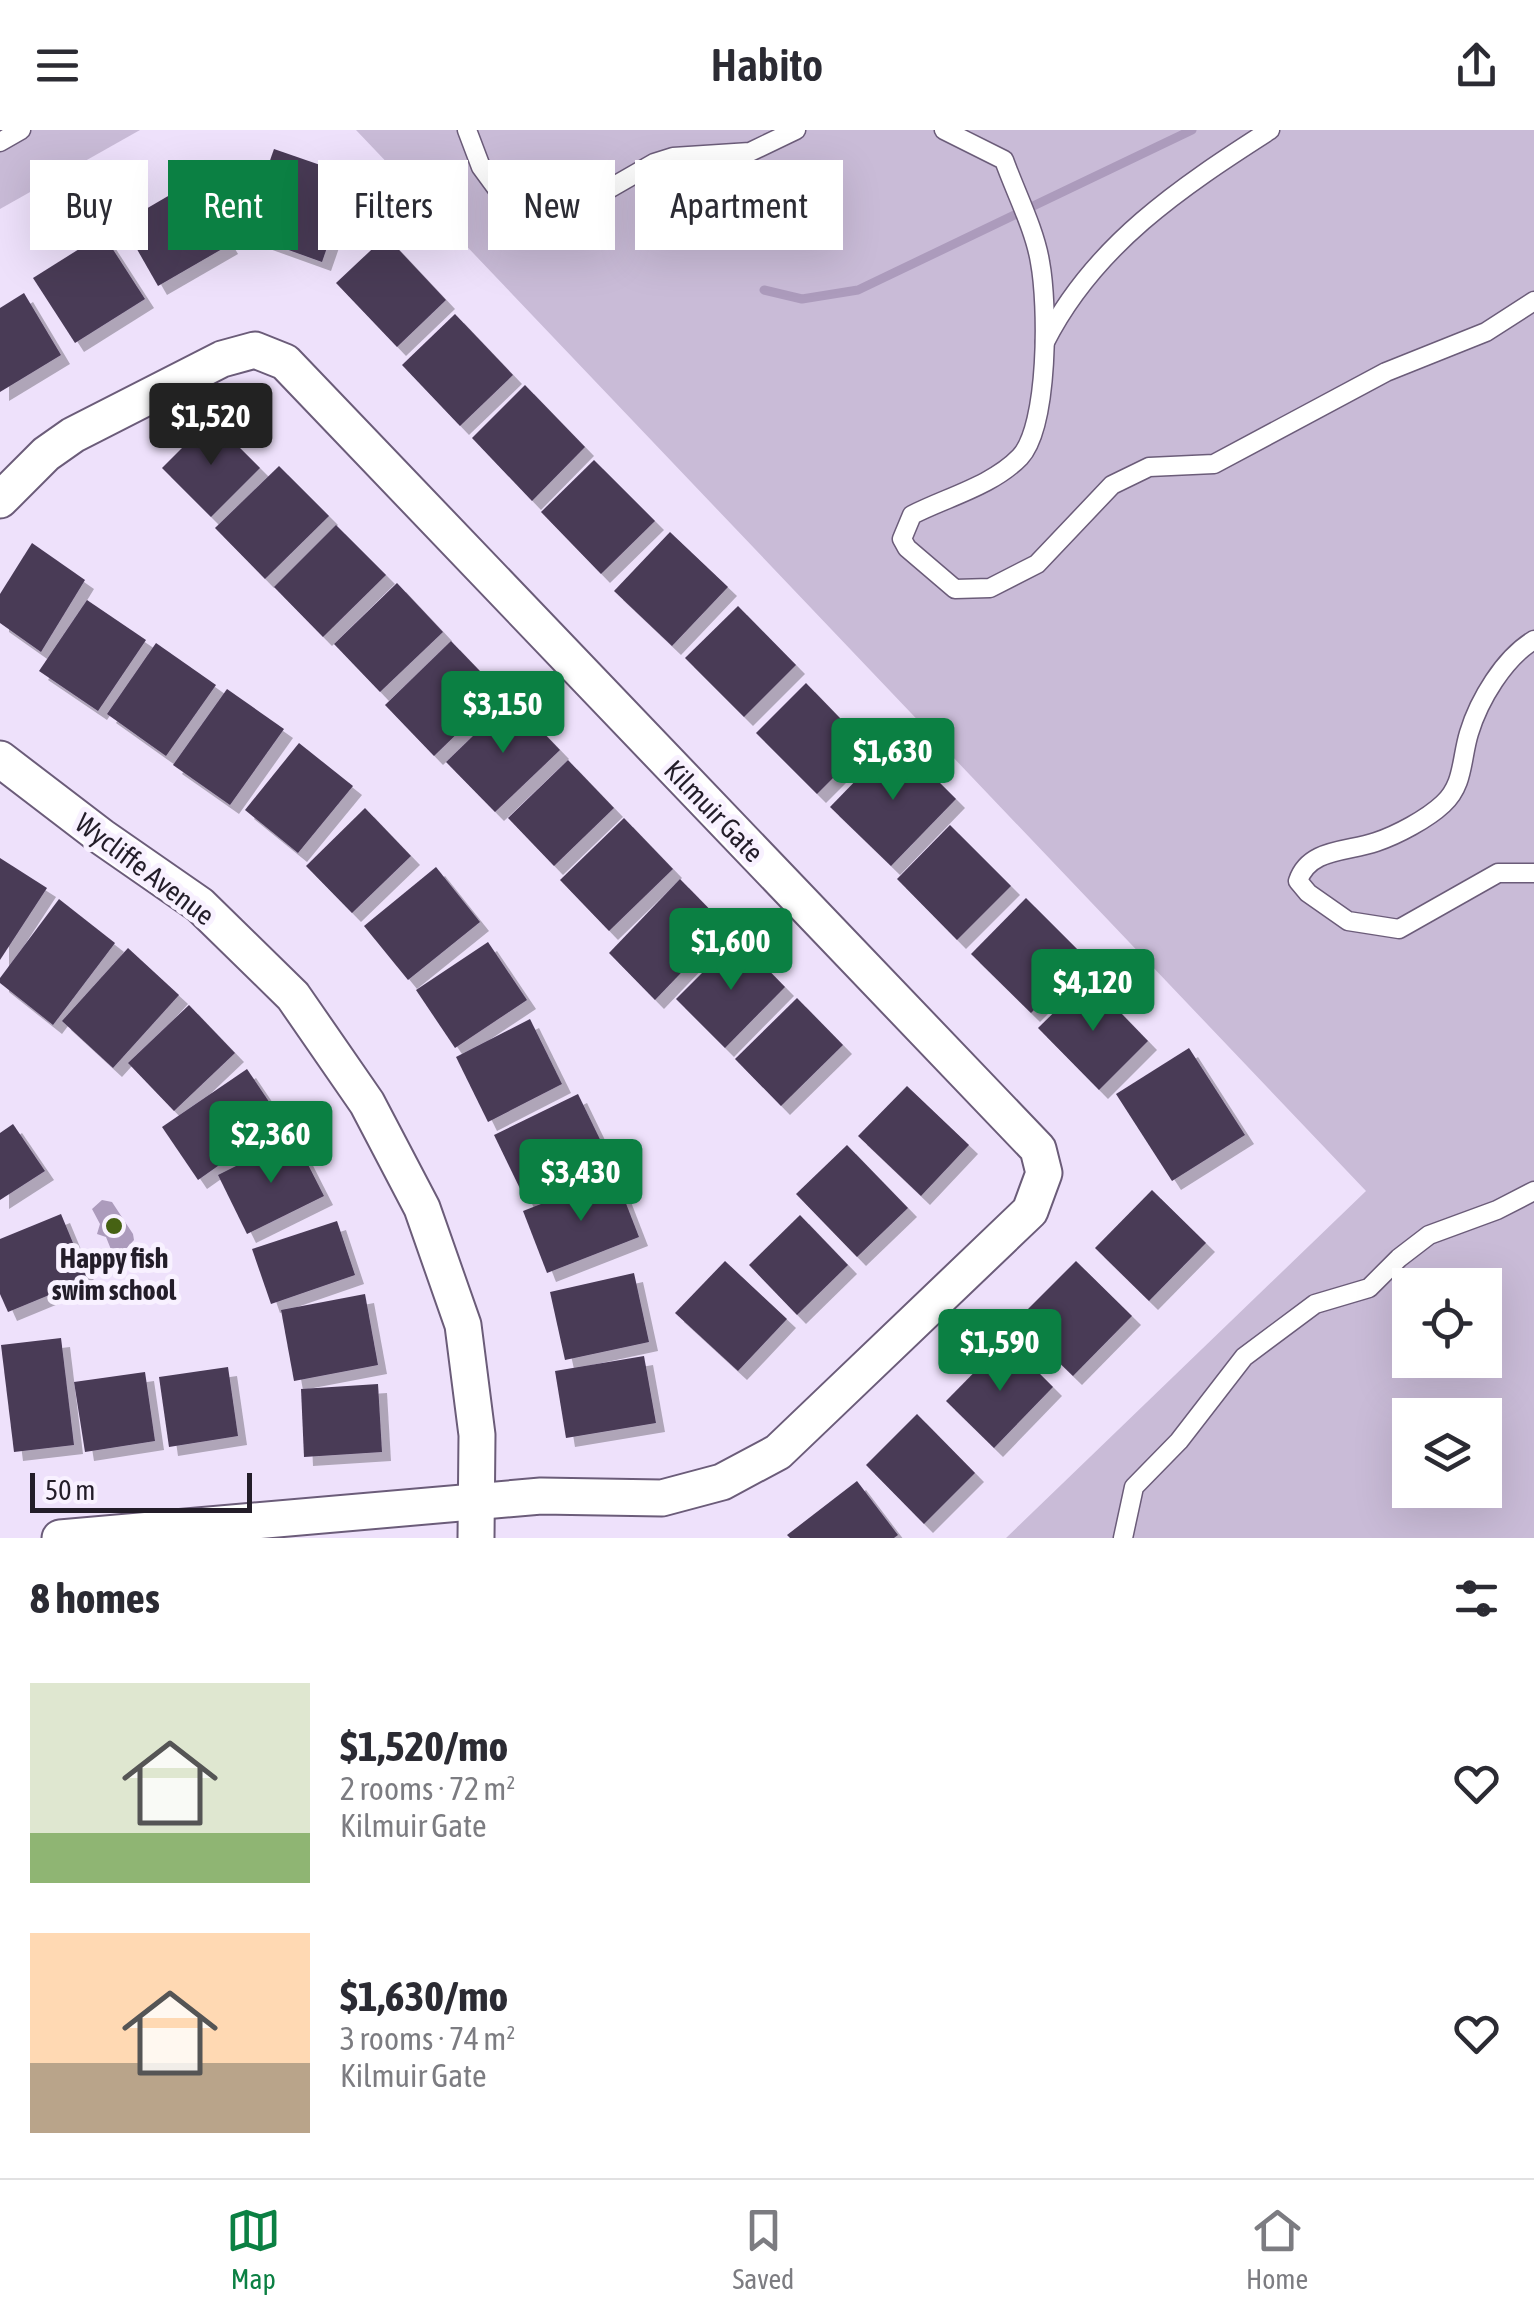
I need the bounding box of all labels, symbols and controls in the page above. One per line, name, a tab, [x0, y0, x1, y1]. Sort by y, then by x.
icon: menu	[30, 38, 85, 93]
icon: share	[1449, 38, 1504, 93]
text: Habito	[711, 39, 823, 91]
chip: Buy	[30, 160, 148, 250]
chip: Rent	[168, 160, 298, 250]
chip: Filters	[318, 160, 468, 250]
chip: New	[488, 160, 615, 250]
chip: Apartment	[635, 160, 843, 250]
pin: $1,520	[130, 383, 292, 468]
text: $1,520	[171, 397, 251, 434]
pin: $3,150	[422, 671, 584, 756]
text: $3,150	[463, 685, 543, 722]
pin: $1,630	[812, 718, 974, 803]
text: $1,630	[853, 732, 933, 769]
street label: Kilmuir Gate	[658, 754, 770, 868]
street label: Wycliffe Avenue	[69, 807, 221, 931]
pin: $1,600	[650, 908, 812, 993]
text: $1,600	[691, 922, 771, 959]
pin: $4,120	[1012, 949, 1174, 1034]
text: $4,120	[1053, 963, 1133, 1000]
pin: $2,360	[190, 1101, 352, 1186]
text: $2,360	[231, 1115, 311, 1152]
pin: $3,430	[500, 1139, 662, 1224]
text: $3,430	[541, 1153, 621, 1190]
marker: Happy fish swim school	[103, 1215, 125, 1237]
place label: Happy fish swim school	[52, 1242, 177, 1306]
map controls	[1392, 1268, 1502, 1508]
button: locate	[1392, 1268, 1502, 1378]
pin: $1,590	[919, 1309, 1081, 1394]
text: $1,590	[960, 1323, 1040, 1360]
button: layers	[1392, 1398, 1502, 1508]
scale bar	[30, 1468, 252, 1512]
text: 50 m	[45, 1474, 95, 1506]
icon: filters	[1449, 1571, 1504, 1626]
text: 8 homes	[30, 1574, 160, 1622]
text: $1,520/mo	[340, 1722, 508, 1770]
icon: home	[110, 1723, 230, 1843]
icon: heart	[1449, 1756, 1504, 1811]
text: 2 rooms · 72 m²	[340, 1770, 515, 1807]
text: Kilmuir Gate	[340, 1807, 486, 1844]
text: $1,630/mo	[340, 1972, 508, 2020]
icon: home	[110, 1973, 230, 2093]
icon: heart	[1449, 2006, 1504, 2061]
text: 3 rooms · 74 m²	[340, 2020, 515, 2057]
text: Kilmuir Gate	[340, 2057, 486, 2094]
tab: Map	[226, 2203, 281, 2295]
tab: Saved	[732, 2203, 794, 2295]
tab: Home	[1246, 2203, 1308, 2295]

